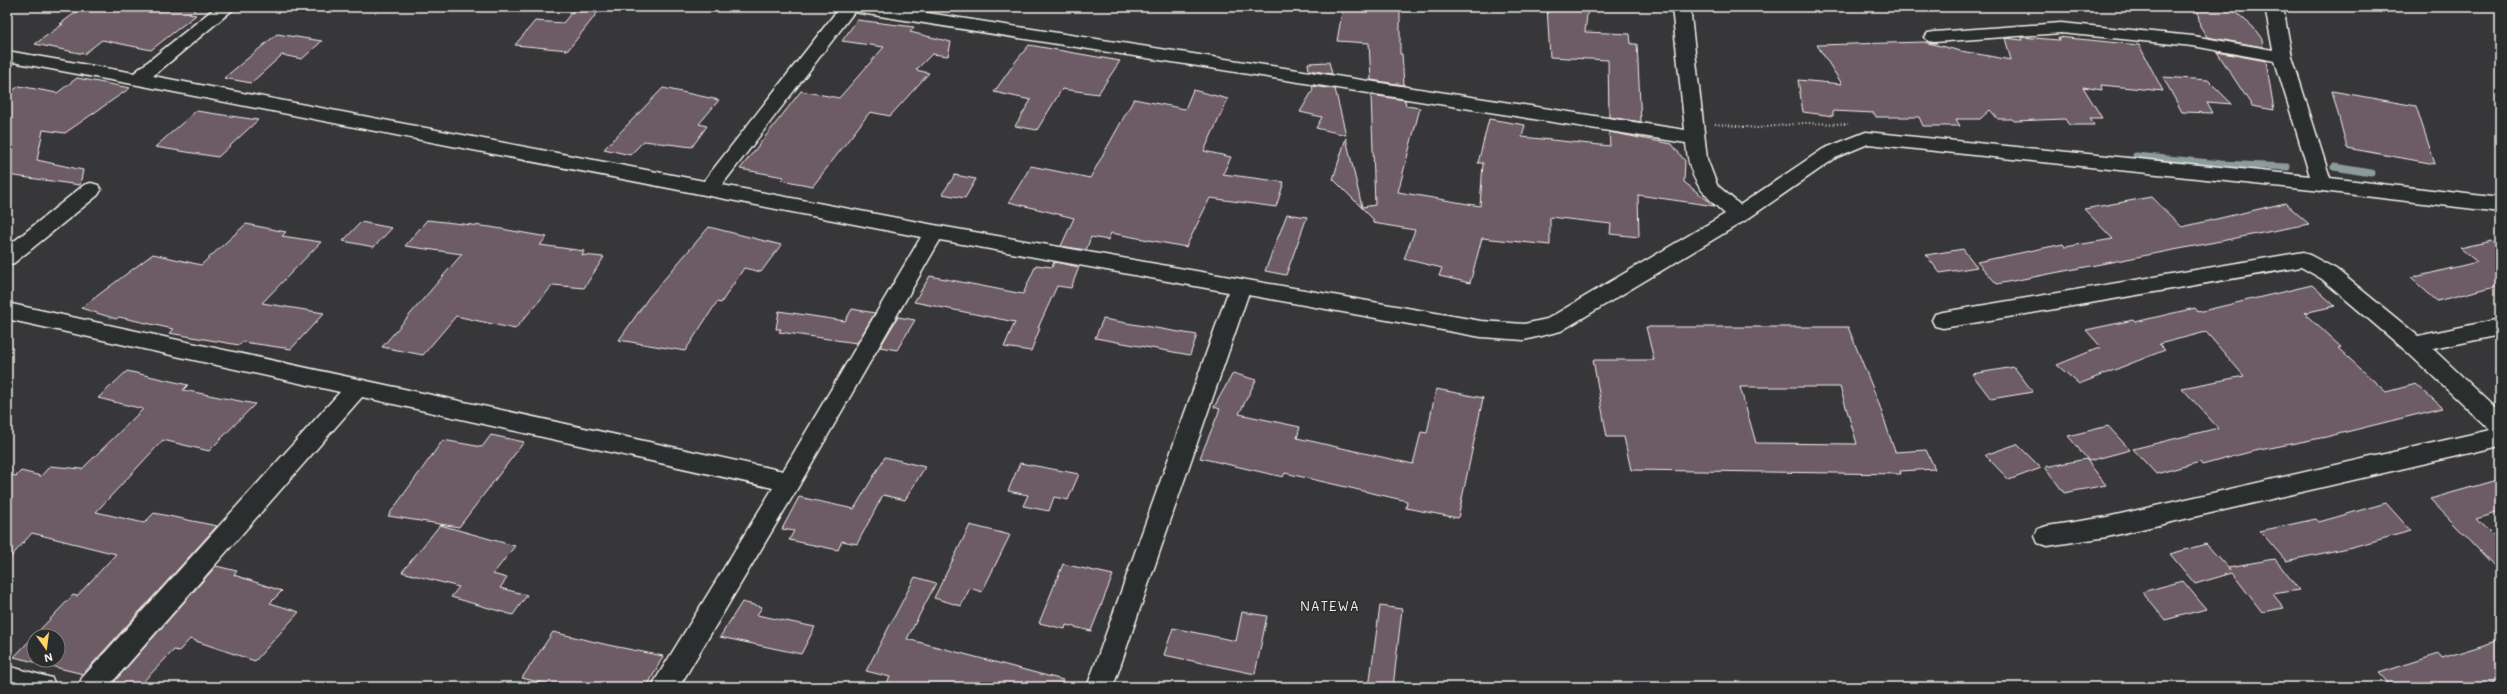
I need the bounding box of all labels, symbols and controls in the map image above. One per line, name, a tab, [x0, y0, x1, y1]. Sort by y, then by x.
district label: NATEWA	[1300, 597, 1360, 614]
north arrow	[26, 628, 66, 668]
text: N	[43, 650, 54, 666]

